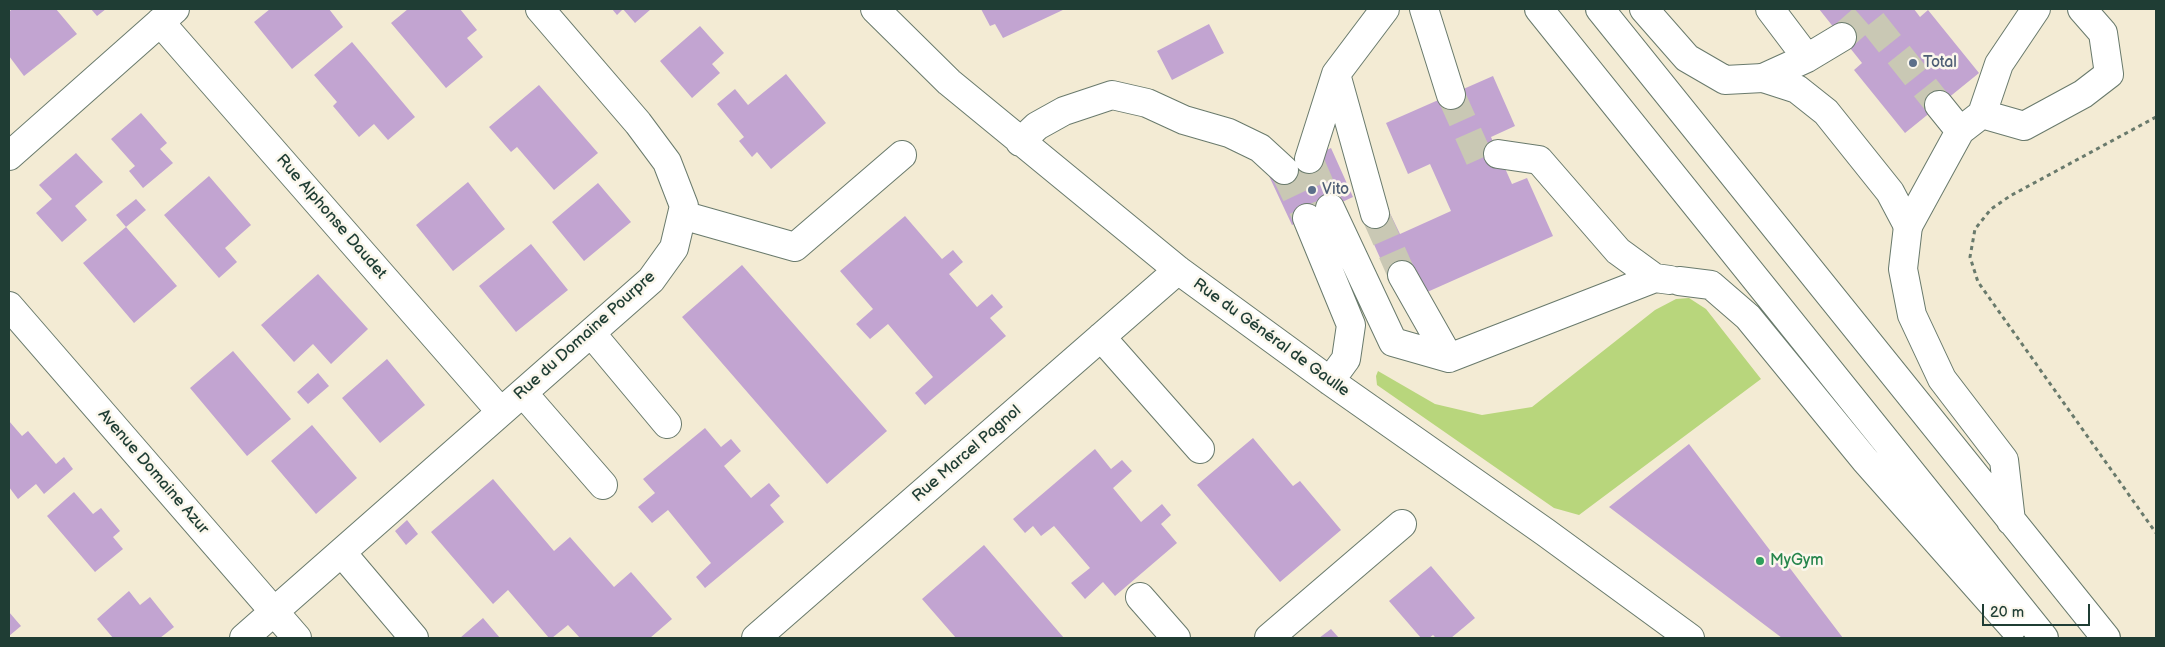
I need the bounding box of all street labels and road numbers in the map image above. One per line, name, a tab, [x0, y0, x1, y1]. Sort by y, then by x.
street label: Rue Alphonse Daudet	[272, 151, 390, 283]
street label: Rue du Domaine Pourpre	[511, 268, 659, 404]
street label: Rue du Général de Gaulle	[1189, 275, 1353, 401]
street label: Rue Marcel Pagnol	[909, 402, 1025, 506]
street label: Avenue Domaine Azur	[93, 406, 213, 538]

